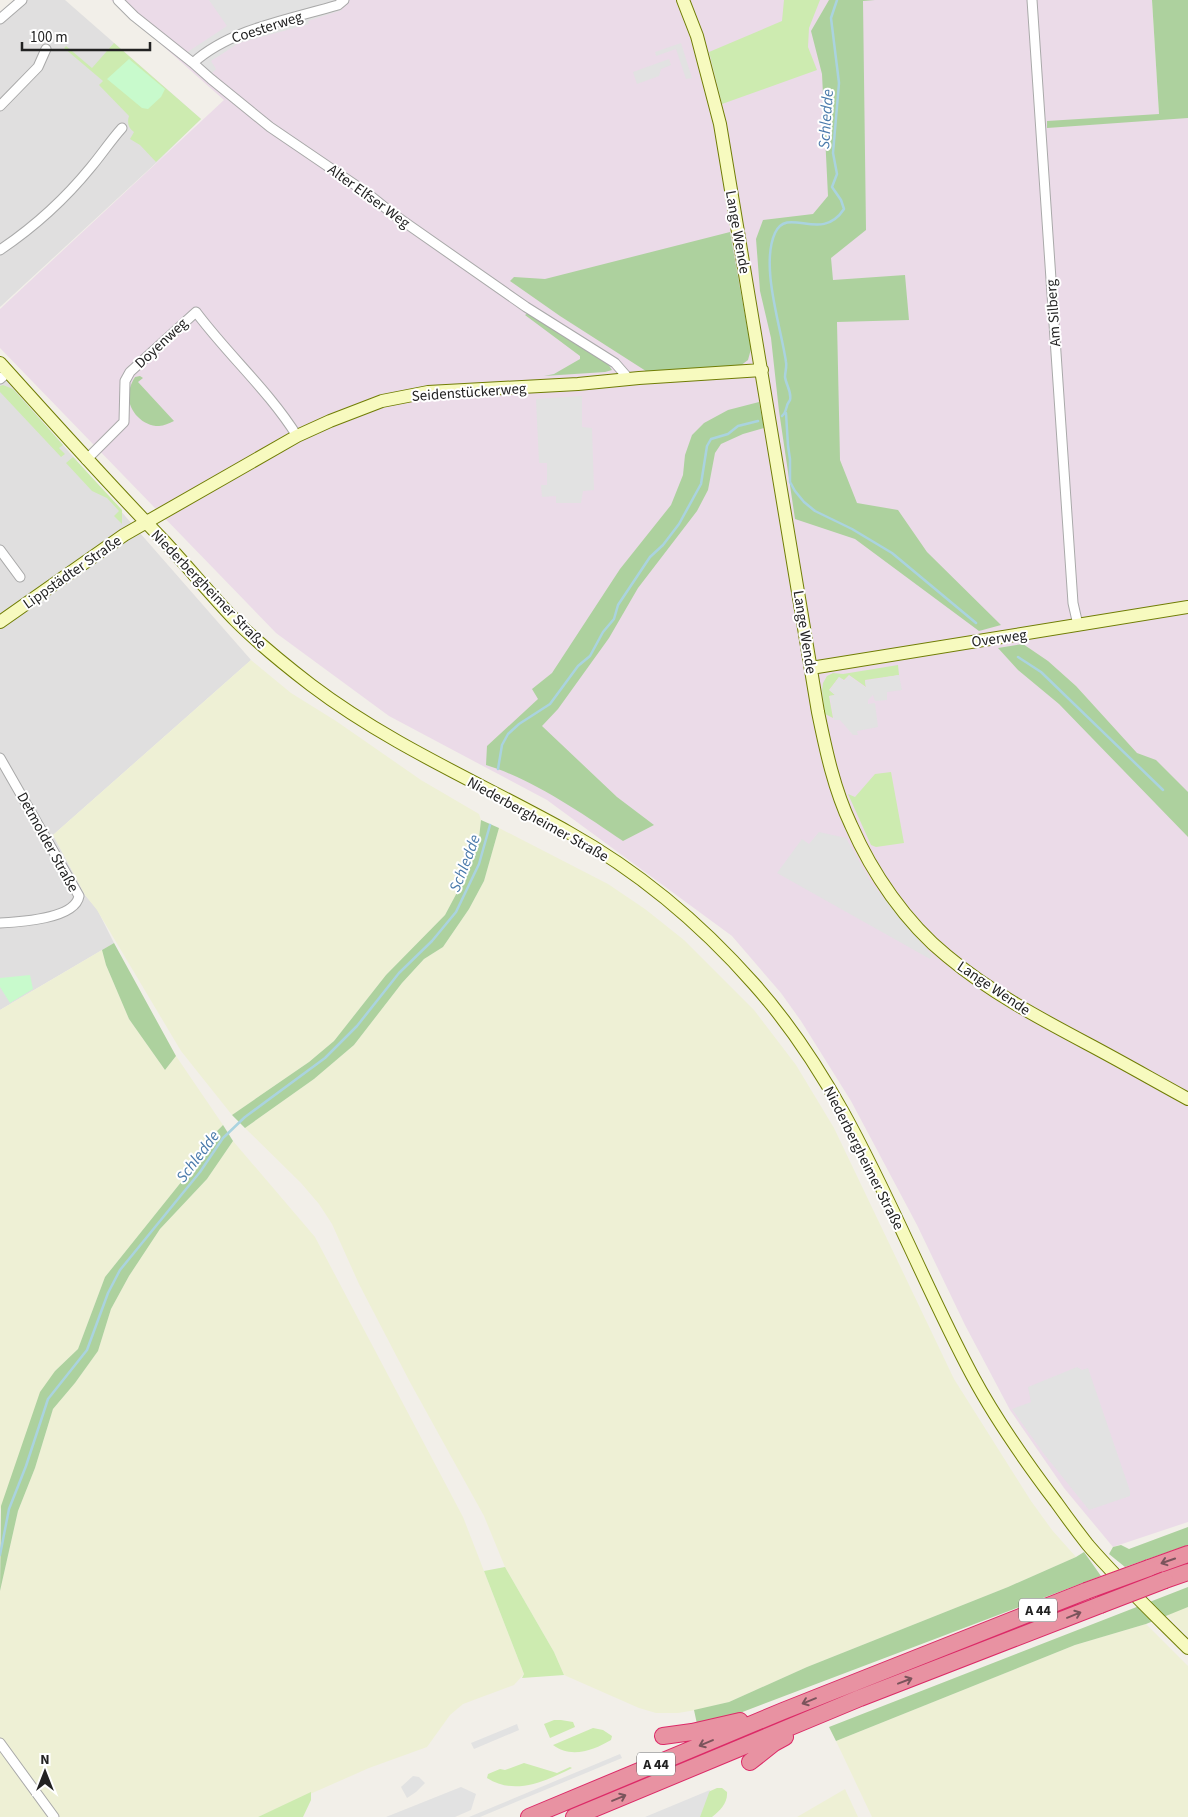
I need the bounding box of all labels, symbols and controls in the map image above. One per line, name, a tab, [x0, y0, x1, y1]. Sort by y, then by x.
street label: Coesterweg	[229, 6, 306, 49]
scale bar	[22, 20, 150, 52]
text: 100 m	[30, 27, 68, 48]
water label: Schledde	[813, 88, 839, 150]
street label: Alter Elfser Weg	[323, 159, 415, 234]
street label: Lange Wende	[720, 189, 755, 275]
street label: Am Silberg	[1041, 278, 1066, 347]
street label: Doyenweg	[130, 313, 193, 373]
street label: Seidenstückerweg	[411, 378, 527, 407]
street label: Niederbergheimer Straße	[146, 525, 271, 654]
street label: Lippstädter Straße	[19, 531, 126, 614]
street label: Lange Wende	[788, 589, 821, 675]
street label: Overweg	[970, 624, 1028, 653]
street label: Niederbergheimer Straße	[463, 772, 612, 867]
street label: Detmolder Straße	[11, 789, 84, 896]
water label: Schledde	[444, 831, 486, 895]
street label: Lange Wende	[953, 956, 1034, 1021]
street label: Niederbergheimer Straße	[818, 1083, 909, 1234]
water label: Schledde	[171, 1126, 225, 1187]
one-way arrow	[1161, 1557, 1177, 1566]
road number: A 44	[1019, 1598, 1057, 1622]
one-way arrow	[1066, 1610, 1081, 1619]
one-way arrow	[898, 1675, 913, 1684]
one-way arrow	[802, 1697, 817, 1706]
one-way arrow	[699, 1739, 714, 1749]
north arrow	[20, 1747, 70, 1797]
text: N	[40, 1750, 50, 1770]
road number: A 44	[637, 1752, 675, 1776]
one-way arrow	[611, 1793, 626, 1803]

